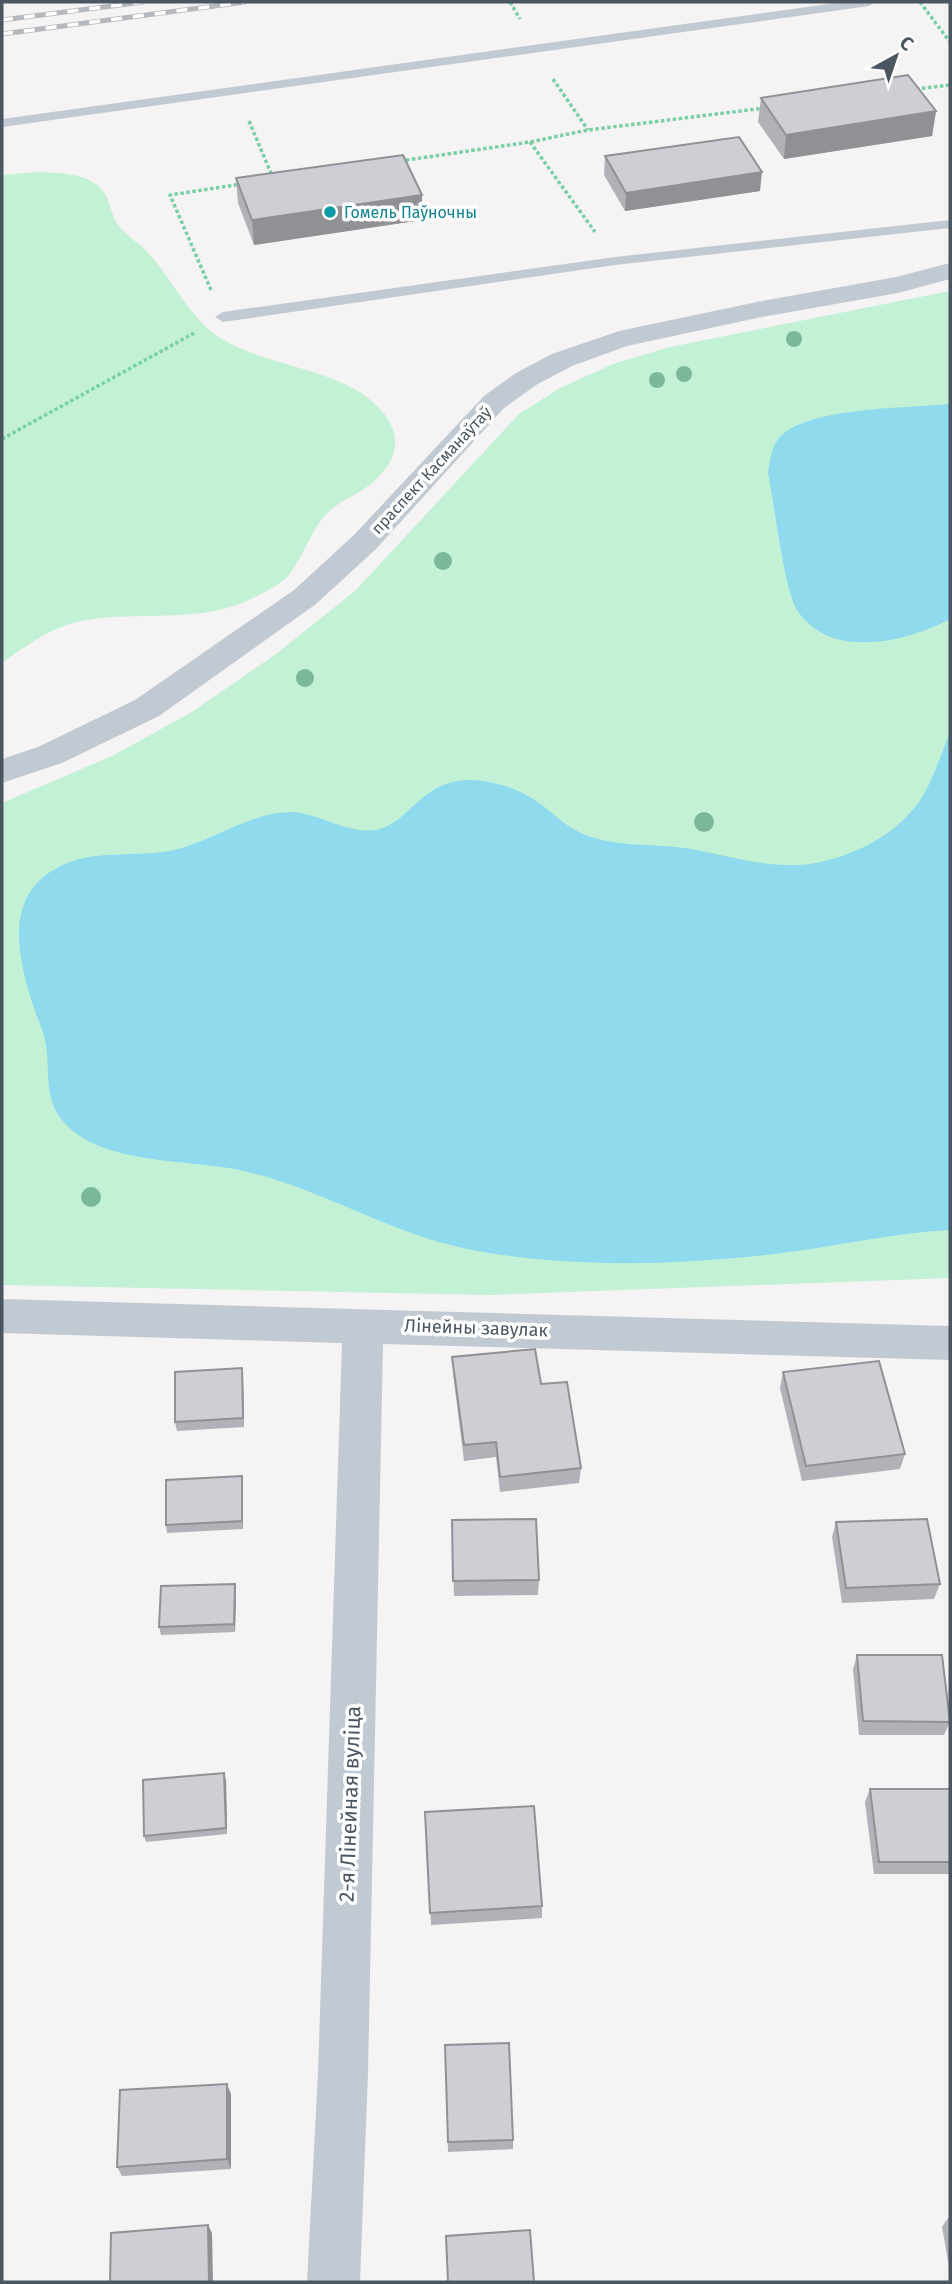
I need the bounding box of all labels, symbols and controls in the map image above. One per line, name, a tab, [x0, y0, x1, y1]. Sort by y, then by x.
north arrow	[861, 21, 931, 91]
text: С	[895, 31, 918, 56]
place label: Гомель Паўночны	[344, 203, 477, 222]
marker: Гомель Паўночны	[322, 204, 338, 220]
street label: праспект Касманаўтаў	[368, 403, 495, 538]
street label: Лінейны завулак	[404, 1315, 549, 1342]
street label: 2-я Лінейная вуліца	[334, 1705, 366, 1903]

